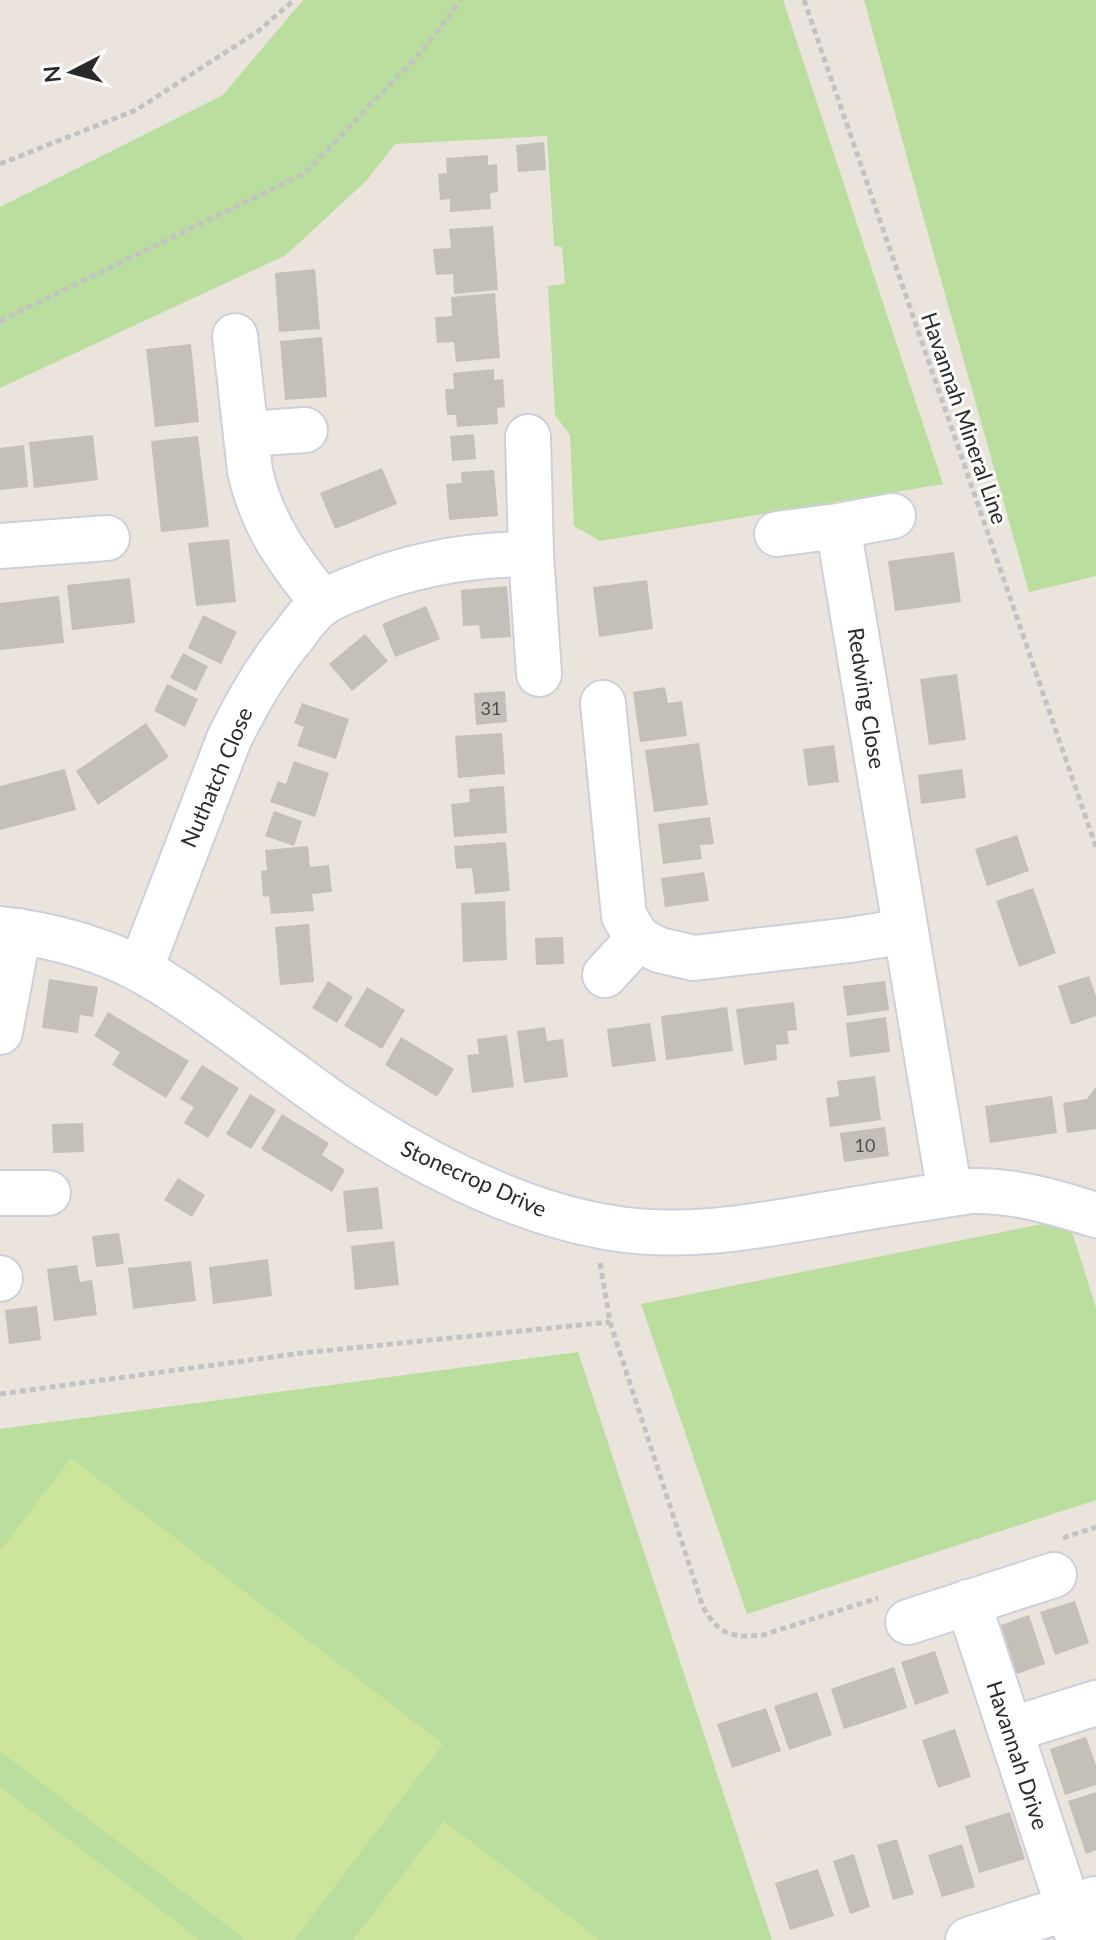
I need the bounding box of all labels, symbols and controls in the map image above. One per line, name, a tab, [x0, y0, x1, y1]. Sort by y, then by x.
north arrow	[32, 32, 112, 112]
text: N	[37, 64, 66, 84]
street label: Havannah Mineral Line	[916, 309, 1014, 527]
street label: Redwing Close	[843, 626, 891, 770]
house number: 31	[481, 697, 501, 719]
street label: Nuthatch Close	[174, 703, 258, 851]
street label: Stonecrop Drive	[397, 1134, 551, 1222]
house number: 10	[855, 1134, 875, 1156]
street label: Havannah Drive	[981, 1677, 1055, 1833]

